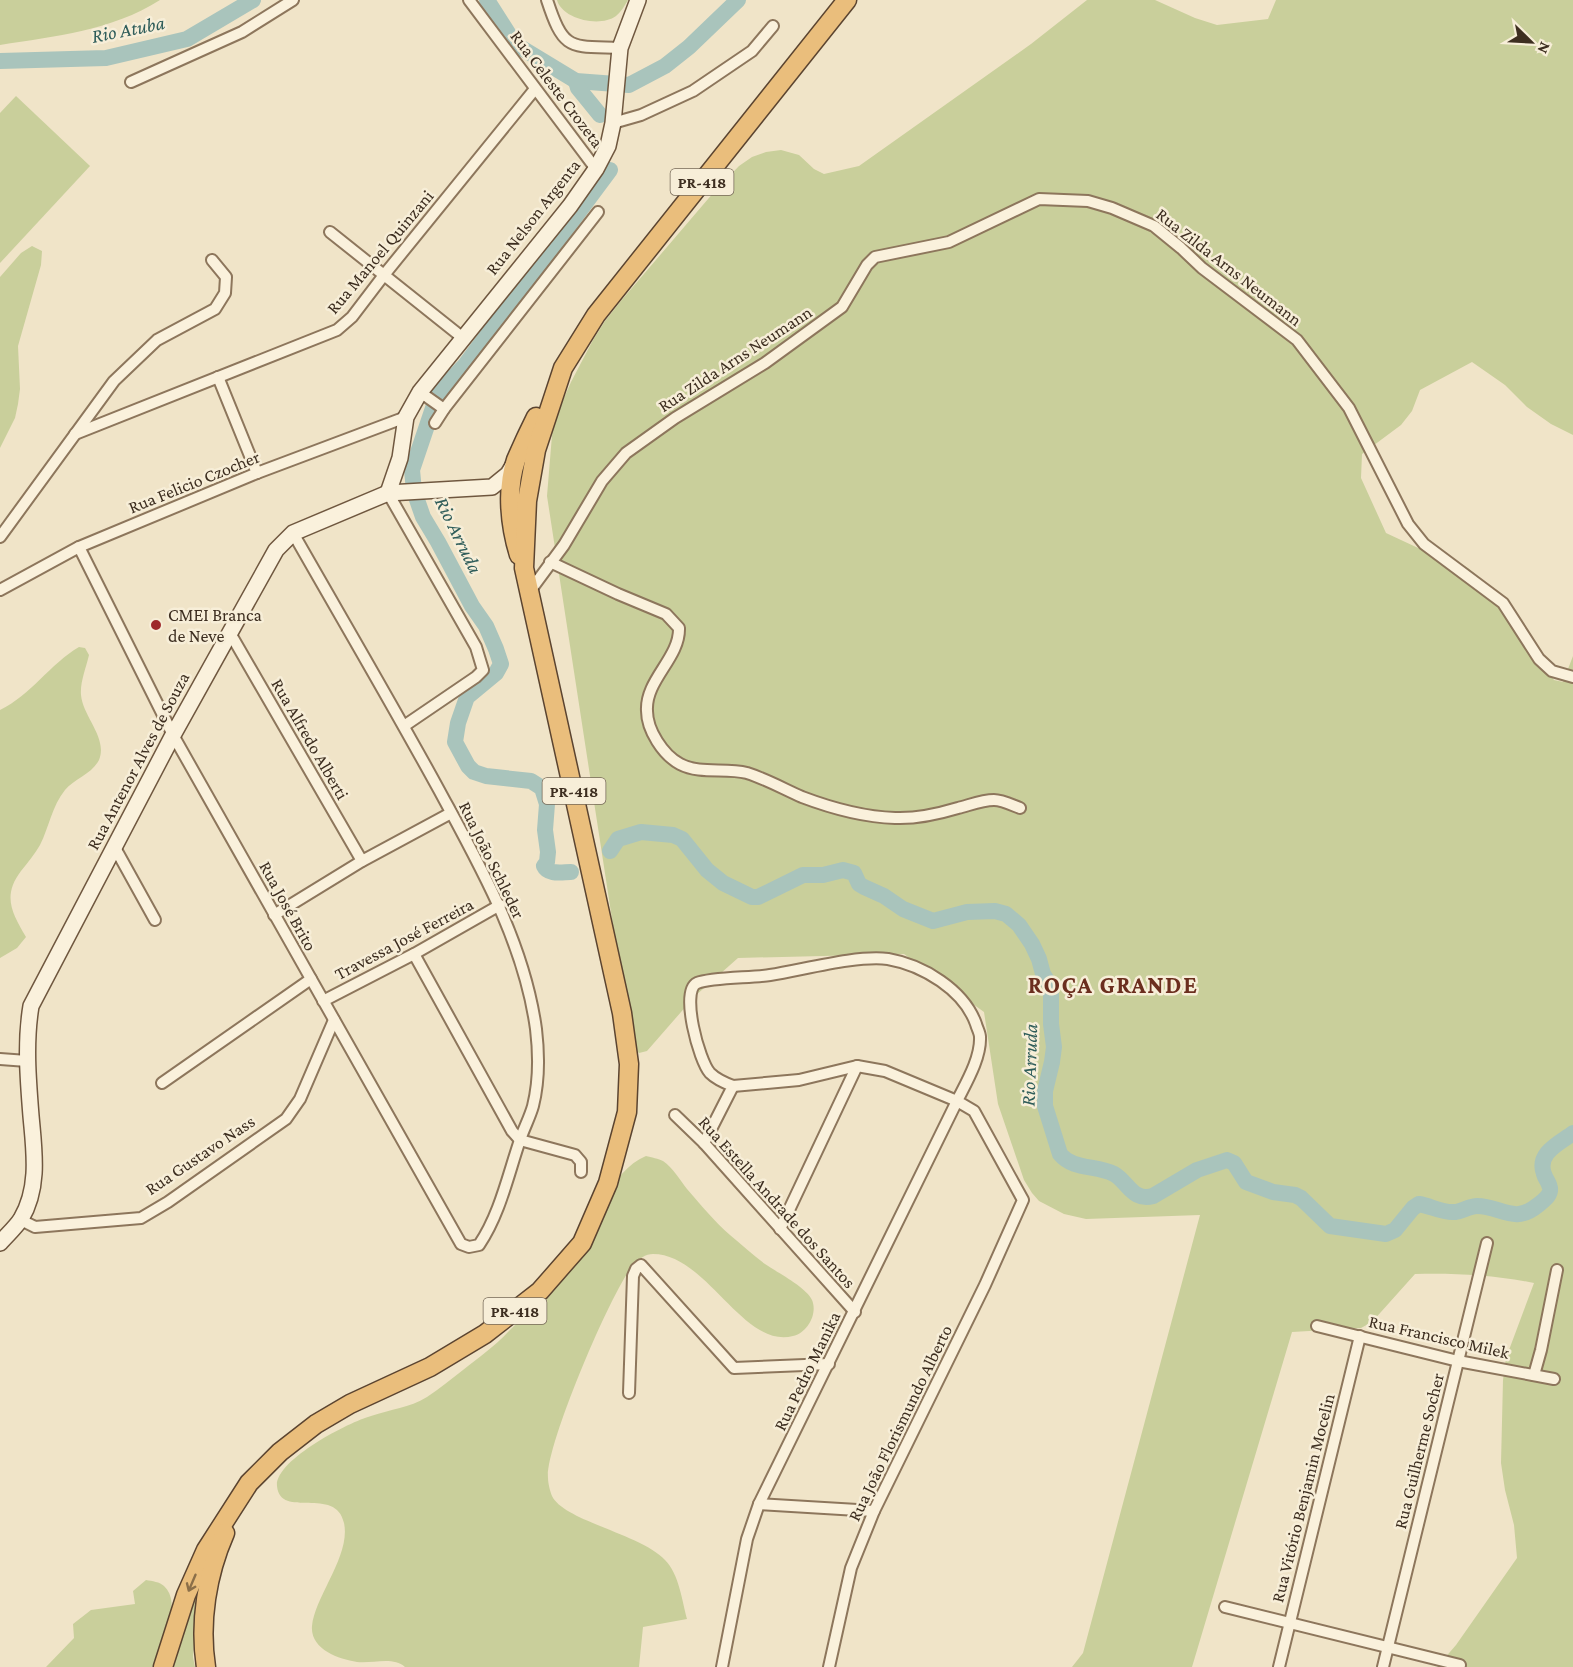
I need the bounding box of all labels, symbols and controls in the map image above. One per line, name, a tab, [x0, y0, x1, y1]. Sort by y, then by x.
water label: Rio Atuba	[90, 11, 166, 47]
north arrow	[1501, 12, 1561, 72]
street label: Rua Celeste Crozeta	[506, 26, 608, 152]
text: N	[1534, 39, 1554, 56]
street label: Rua Nelson Argenta	[482, 155, 584, 279]
road number: PR-418	[670, 169, 734, 195]
street label: Rua Manoel Quinzani	[322, 186, 438, 318]
street label: Rua Zilda Arns Neumann	[1152, 204, 1306, 330]
street label: Rua Zilda Arns Neumann	[654, 302, 816, 416]
street label: Rua Felicio Czocher	[125, 446, 263, 517]
water label: Rio Arruda	[431, 493, 487, 577]
place label: CMEI Branca de Neve	[168, 605, 262, 646]
marker: CMEI Branca de Neve	[149, 618, 163, 632]
street label: Rua Antenor Alves de Souza	[83, 669, 193, 853]
street label: Rua Alfredo Alberti	[267, 675, 353, 803]
road number: PR-418	[542, 778, 606, 804]
street label: Rua João Schleder	[455, 798, 529, 922]
street label: Rua José Brito	[255, 858, 321, 954]
street label: Travessa José Ferreira	[331, 894, 477, 984]
district label: ROÇA GRANDE	[1028, 971, 1198, 998]
water label: Rio Arruda	[1017, 1023, 1041, 1107]
street label: Rua Gustavo Nass	[141, 1111, 259, 1199]
street label: Rua Estella Andrade dos Santos	[695, 1112, 859, 1292]
road number: PR-418	[484, 1298, 546, 1324]
street label: Rua Pedro Manika	[770, 1308, 844, 1434]
street label: Rua Francisco Milek	[1367, 1311, 1512, 1363]
street label: Rua João Florismundo Alberto	[844, 1322, 956, 1524]
street label: Rua Guilherme Socher	[1390, 1370, 1448, 1531]
street label: Rua Vitório Benjamin Mocelin	[1267, 1391, 1340, 1605]
one-way arrow	[186, 1573, 197, 1591]

